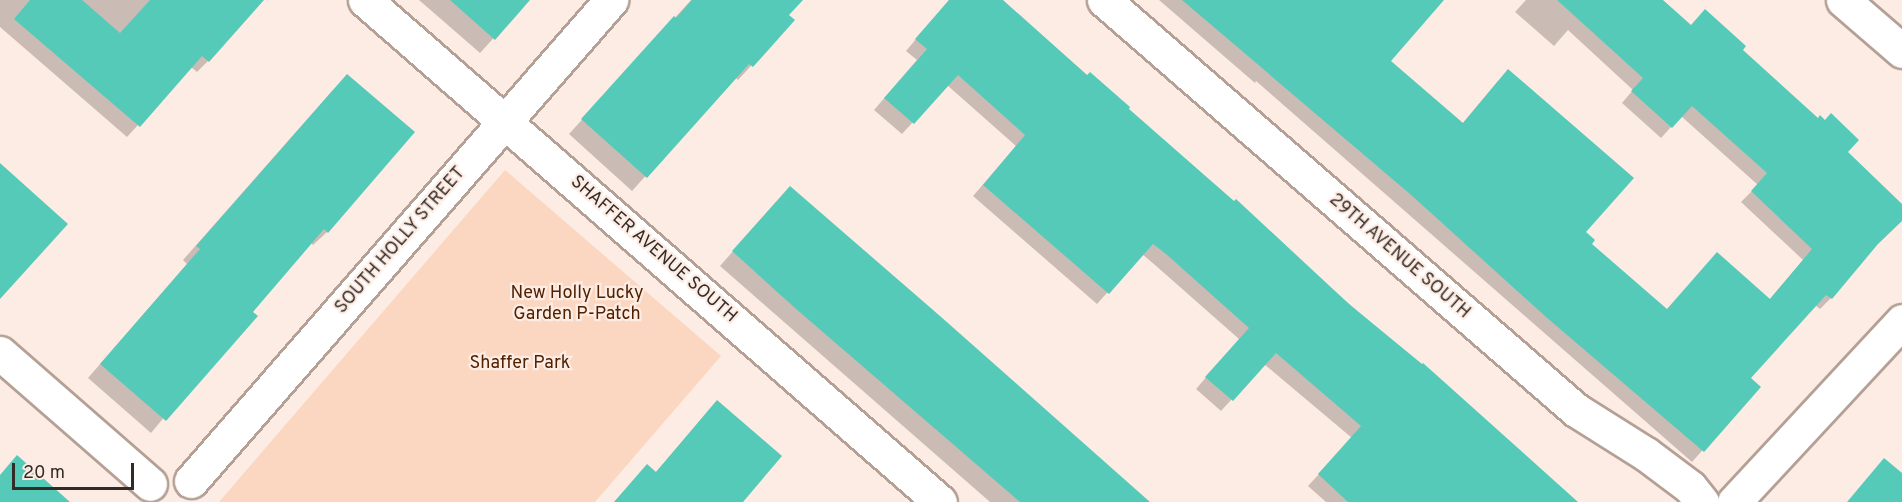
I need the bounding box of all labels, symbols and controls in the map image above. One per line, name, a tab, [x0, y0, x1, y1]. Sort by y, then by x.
street label: SOUTH HOLLY STREET	[331, 163, 471, 319]
street label: SHAFFER AVENUE SOUTH	[565, 172, 741, 328]
street label: 29TH AVENUE SOUTH	[1324, 190, 1474, 324]
park label: New Holly Lucky Garden P-Patch	[510, 284, 644, 326]
park label: Shaffer Park	[470, 353, 570, 375]
scale bar	[15, 451, 136, 489]
text: 20 m	[23, 462, 65, 485]

